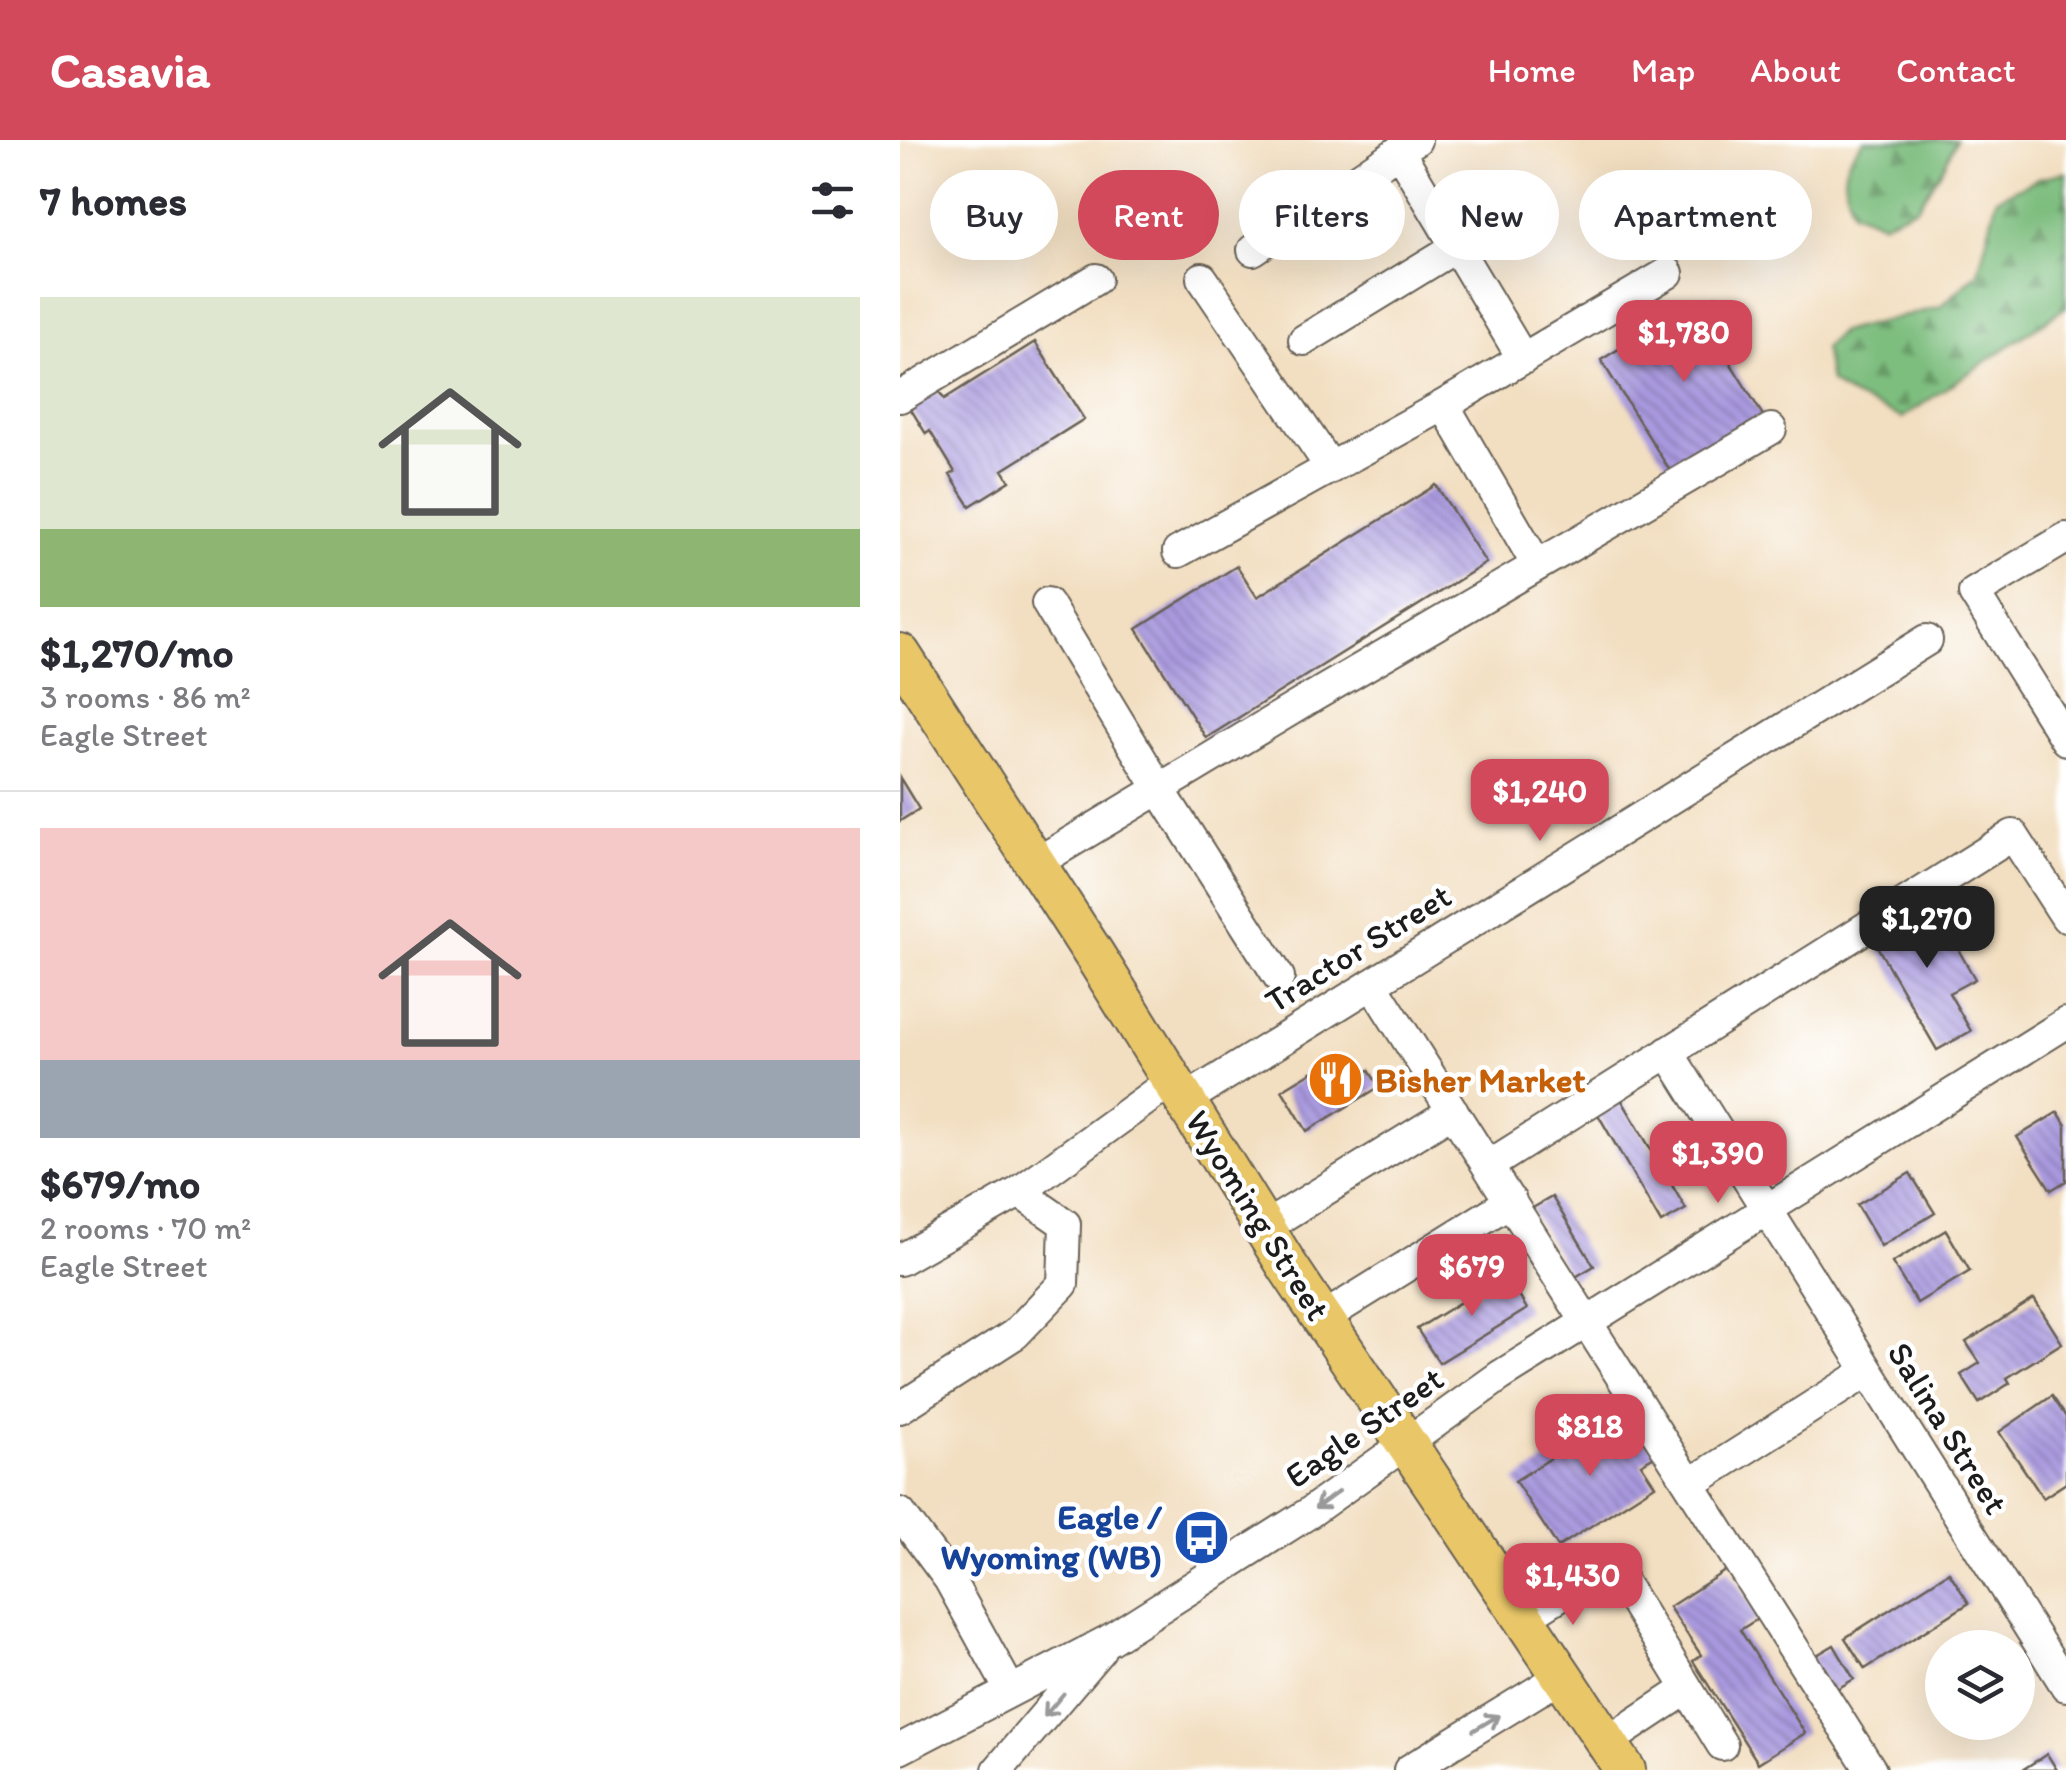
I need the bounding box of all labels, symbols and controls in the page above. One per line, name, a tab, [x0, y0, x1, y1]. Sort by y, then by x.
text: Casavia	[50, 41, 210, 99]
text: Home	[1488, 49, 1576, 91]
text: Map	[1631, 49, 1695, 91]
text: About	[1750, 49, 1841, 91]
text: Contact	[1896, 49, 2016, 91]
chip: Buy	[930, 170, 1058, 260]
chip: Rent	[1078, 170, 1219, 260]
chip: Filters	[1239, 170, 1405, 260]
chip: New	[1425, 170, 1559, 260]
chip: Apartment	[1579, 170, 1812, 260]
icon: filters	[805, 173, 860, 228]
text: 7 homes	[40, 175, 187, 226]
pin: $1,780	[1603, 300, 1765, 385]
text: $1,780	[1638, 313, 1730, 351]
icon: home	[360, 362, 540, 542]
text: $1,270/mo	[40, 627, 234, 678]
text: 3 rooms · 86 m²	[40, 678, 251, 716]
text: Eagle Street	[40, 716, 208, 754]
pin: $1,240	[1459, 759, 1621, 844]
text: $1,240	[1493, 772, 1587, 810]
street label: Tractor Street	[1257, 874, 1459, 1022]
pin: $1,270	[1846, 886, 2008, 971]
icon: home	[360, 893, 540, 1073]
text: $1,270	[1881, 899, 1973, 937]
restaurant icon: Bisher Market	[1306, 1050, 1366, 1110]
place label: Bisher Market	[1375, 1059, 1586, 1101]
street label: Wyoming Street	[1177, 1102, 1339, 1328]
pin: $1,390	[1637, 1121, 1799, 1206]
text: $1,390	[1672, 1134, 1764, 1172]
text: $679/mo	[40, 1158, 201, 1209]
text: 2 rooms · 70 m²	[40, 1209, 251, 1247]
pin: $679	[1413, 1234, 1531, 1319]
text: Eagle Street	[40, 1247, 208, 1285]
text: $679	[1439, 1247, 1505, 1285]
street label: Salina Street	[1879, 1334, 2017, 1522]
street label: Eagle Street	[1277, 1357, 1451, 1497]
pin: $818	[1531, 1394, 1649, 1479]
text: $818	[1557, 1407, 1623, 1445]
one-way arrow	[1314, 1489, 1341, 1510]
place label: Eagle / Wyoming (WB)	[940, 1496, 1162, 1578]
bus stop icon: Eagle / Wyoming (WB)	[1171, 1507, 1231, 1567]
pin: $1,430	[1492, 1543, 1654, 1628]
text: $1,430	[1525, 1556, 1621, 1594]
map controls	[1925, 1630, 2035, 1740]
button: layers	[1925, 1630, 2035, 1740]
one-way arrow	[1043, 1692, 1065, 1718]
one-way arrow	[1471, 1713, 1499, 1733]

